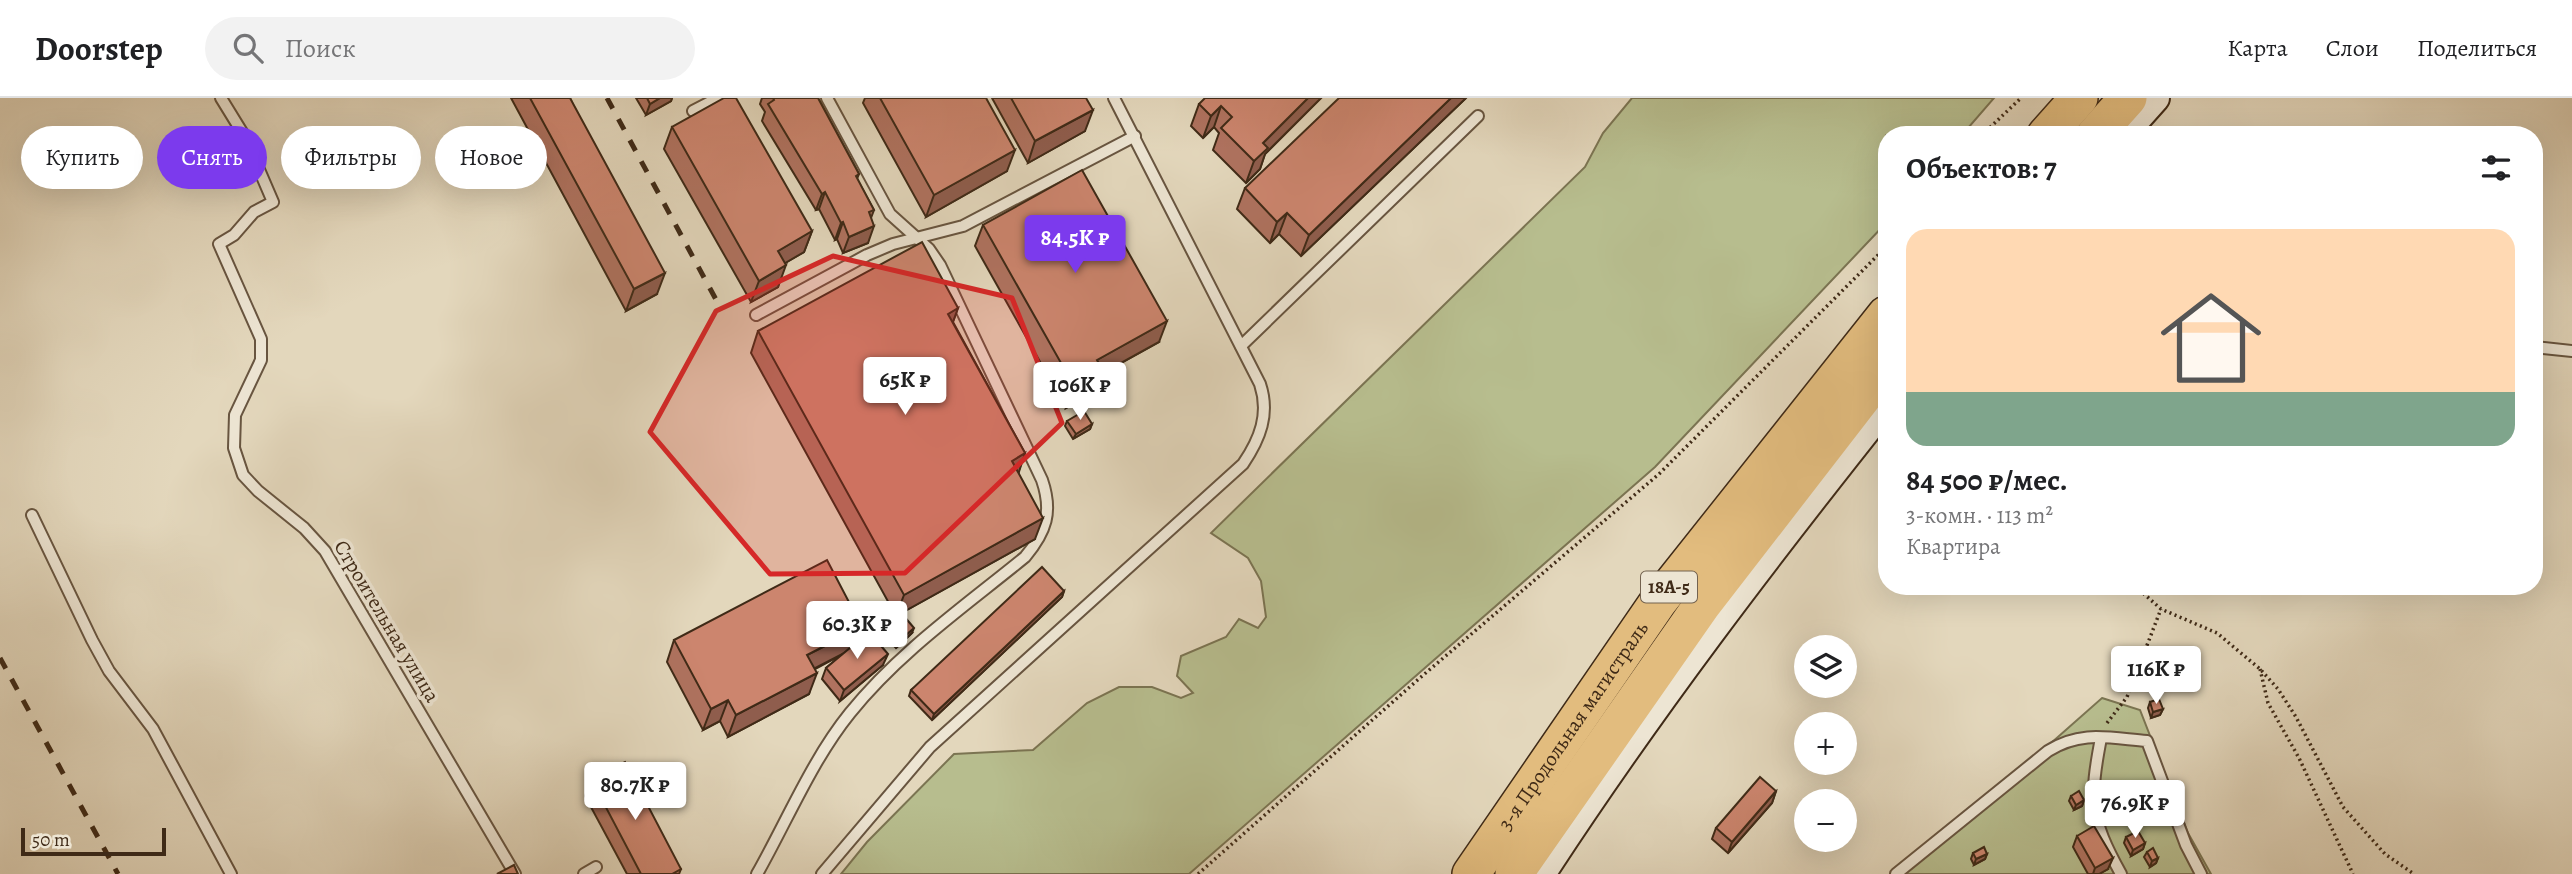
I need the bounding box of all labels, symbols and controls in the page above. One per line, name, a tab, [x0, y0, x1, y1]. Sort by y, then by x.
search box	[205, 17, 695, 80]
text: Doorstep	[35, 26, 163, 71]
icon: search	[229, 29, 267, 67]
text: Поиск	[285, 31, 356, 66]
text: Карта	[2227, 32, 2288, 64]
text: Слои	[2326, 32, 2379, 64]
text: Поделиться	[2417, 32, 2537, 64]
chip: Купить	[21, 126, 143, 189]
chip: Снять	[157, 126, 267, 189]
chip: Фильтры	[281, 126, 421, 189]
chip: Новое	[435, 126, 547, 189]
text: Объектов: 7	[1906, 148, 2056, 188]
icon: filters	[2477, 149, 2515, 187]
pin: 84.5K ₽	[1010, 216, 1140, 275]
text: 84.5K ₽	[1041, 222, 1109, 253]
icon: home	[2148, 275, 2274, 401]
pin: 65K ₽	[856, 358, 954, 417]
pin: 106K ₽	[1023, 362, 1137, 422]
text: 65K ₽	[879, 364, 931, 395]
text: 106K ₽	[1049, 369, 1111, 400]
text: 84 500 ₽/мес.	[1906, 460, 2068, 500]
text: 3-комн. · 113 m²	[1906, 500, 2053, 531]
text: Квартира	[1906, 531, 2001, 562]
street label: Строительная улица	[327, 535, 447, 708]
road number: 18А-5	[1641, 572, 1697, 602]
pin: 60.3K ₽	[792, 602, 922, 661]
text: 60.3K ₽	[822, 608, 892, 639]
street label: 3-я Продольная магистраль	[1491, 616, 1655, 836]
map controls	[1794, 635, 1857, 852]
button: layers	[1794, 635, 1857, 698]
pin: 116K ₽	[2099, 646, 2213, 706]
text: 116K ₽	[2127, 653, 2185, 684]
button: +	[1794, 712, 1857, 775]
pin: 80.7K ₽	[570, 762, 700, 822]
text: 80.7K ₽	[600, 769, 670, 800]
pin: 76.9K ₽	[2070, 780, 2200, 840]
text: 76.9K ₽	[2101, 787, 2169, 818]
button: −	[1794, 789, 1857, 852]
scale bar	[21, 825, 166, 857]
text: 50 m	[32, 827, 70, 853]

